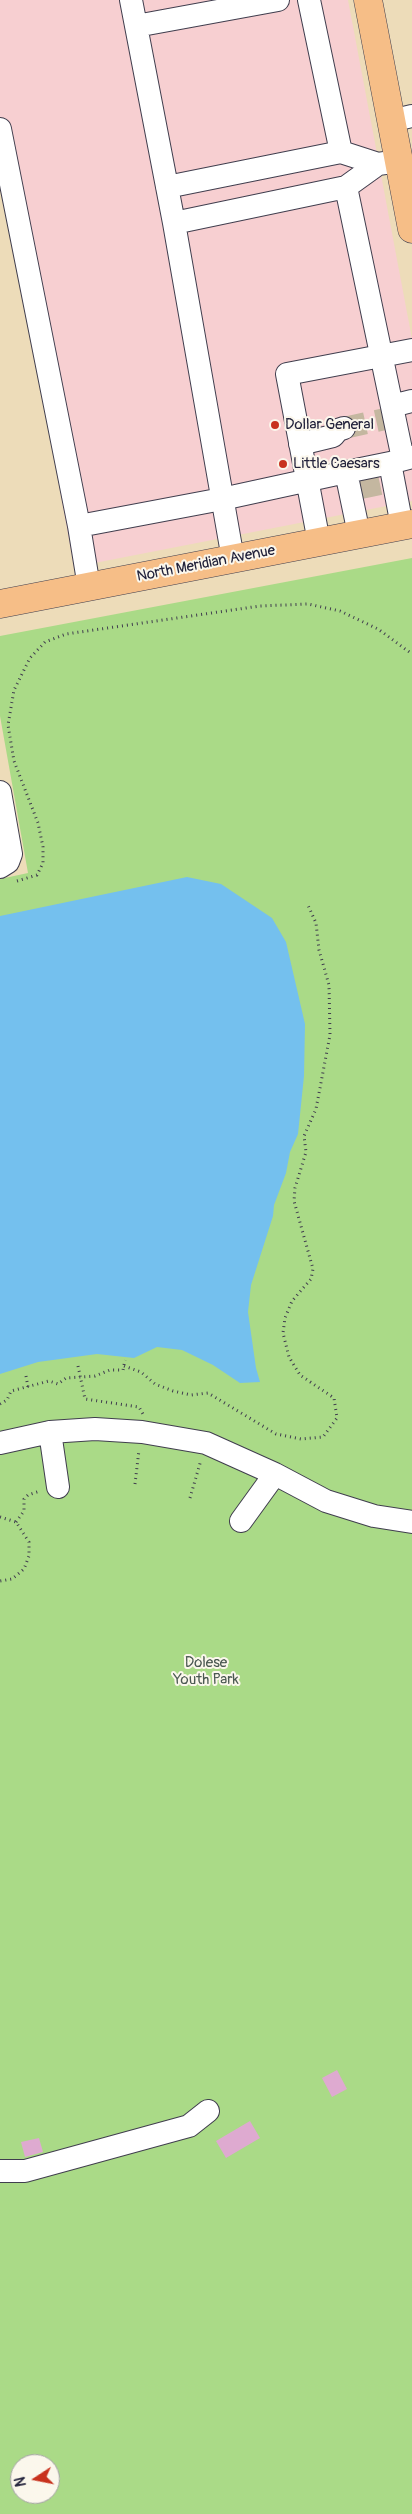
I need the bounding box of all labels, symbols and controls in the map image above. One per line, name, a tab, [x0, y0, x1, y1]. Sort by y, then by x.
place label: Dollar General	[285, 416, 374, 434]
marker: Dollar General	[269, 419, 281, 431]
place label: Little Caesars	[293, 455, 380, 473]
marker: Little Caesars	[277, 458, 289, 470]
street label: North Meridian Avenue	[135, 542, 277, 586]
park label: Dolese Youth Park	[173, 1654, 239, 1689]
north arrow	[10, 2454, 60, 2504]
text: N	[12, 2475, 30, 2488]

